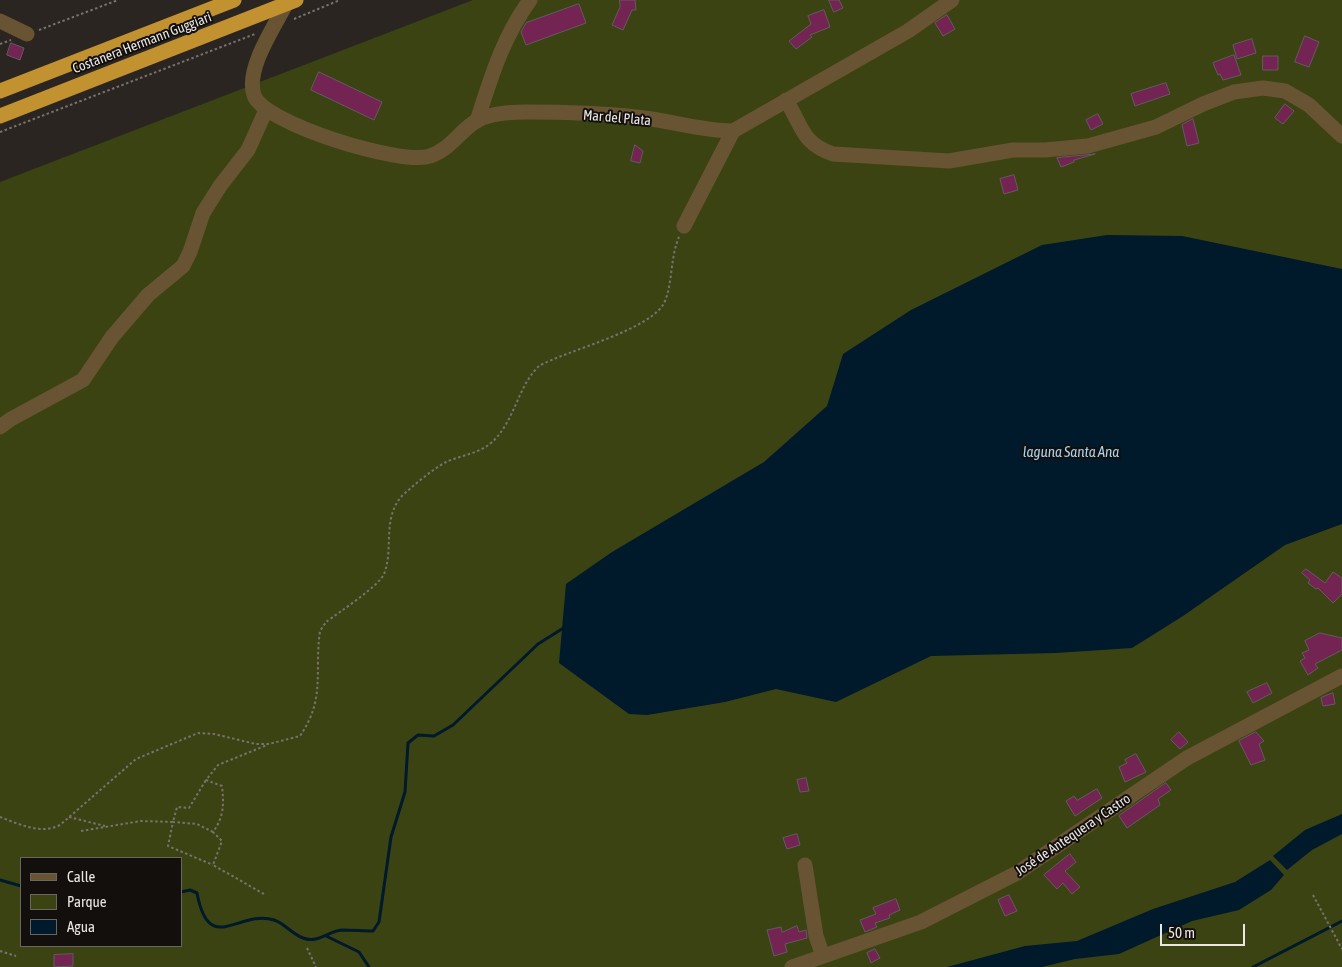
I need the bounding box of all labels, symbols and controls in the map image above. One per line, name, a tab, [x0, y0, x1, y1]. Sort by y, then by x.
street label: Costanera Hermann Guggiari	[70, 9, 214, 77]
street label: Mar del Plata	[582, 107, 652, 129]
water label: laguna Santa Ana	[1023, 443, 1119, 461]
street label: José de Antequera y Castro	[1012, 790, 1134, 880]
legend	[20, 857, 182, 947]
text: Calle	[67, 868, 95, 885]
text: Parque	[67, 893, 107, 910]
scale bar	[1162, 914, 1247, 946]
text: Agua	[67, 918, 95, 935]
text: 50 m	[1168, 924, 1195, 941]

